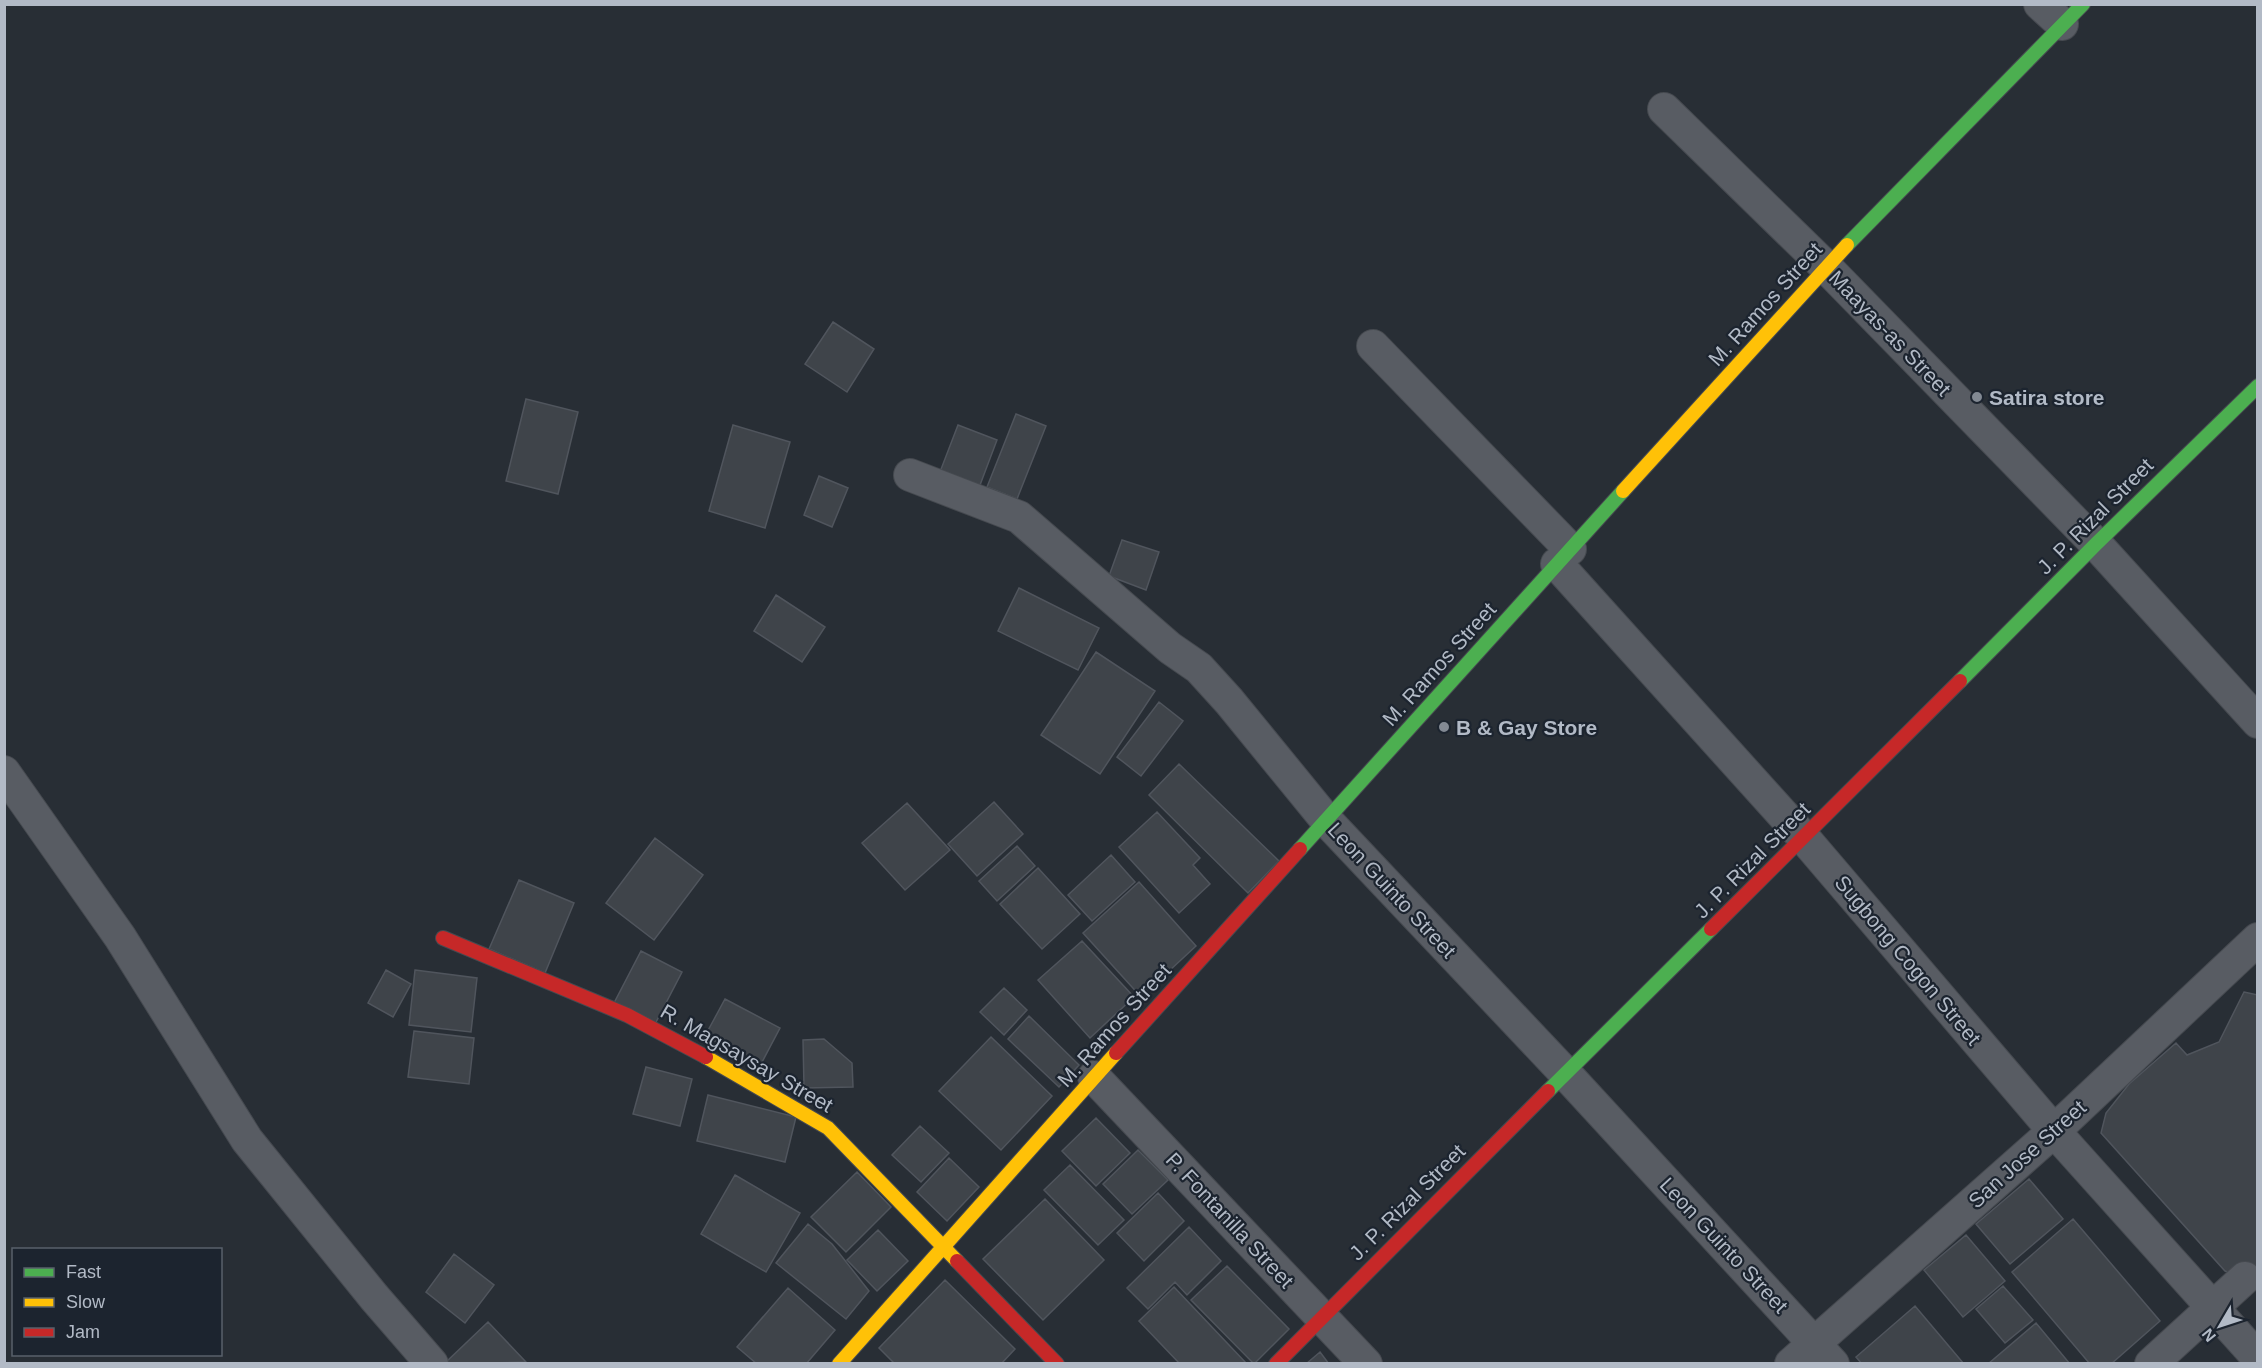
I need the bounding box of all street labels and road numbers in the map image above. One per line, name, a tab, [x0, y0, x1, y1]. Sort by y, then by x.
street label: M. Ramos Street	[1704, 238, 1826, 370]
street label: Maayas-as Street	[1825, 266, 1956, 400]
street label: J. P. Rizal Street	[2033, 453, 2158, 578]
street label: M. Ramos Street	[1378, 598, 1500, 730]
street label: J. P. Rizal Street	[1690, 797, 1815, 922]
street label: Leon Guinto Street	[1323, 818, 1461, 962]
street label: Sugbong Cogon Street	[1831, 871, 1986, 1049]
street label: M. Ramos Street	[1053, 959, 1175, 1091]
street label: R. Magsaysay Street	[657, 999, 837, 1117]
street label: San Jose Street	[1964, 1095, 2090, 1213]
street label: J. P. Rizal Street	[1345, 1139, 1470, 1264]
street label: P. Fontanilla Street	[1162, 1148, 1298, 1292]
street label: Leon Guinto Street	[1655, 1173, 1793, 1317]

